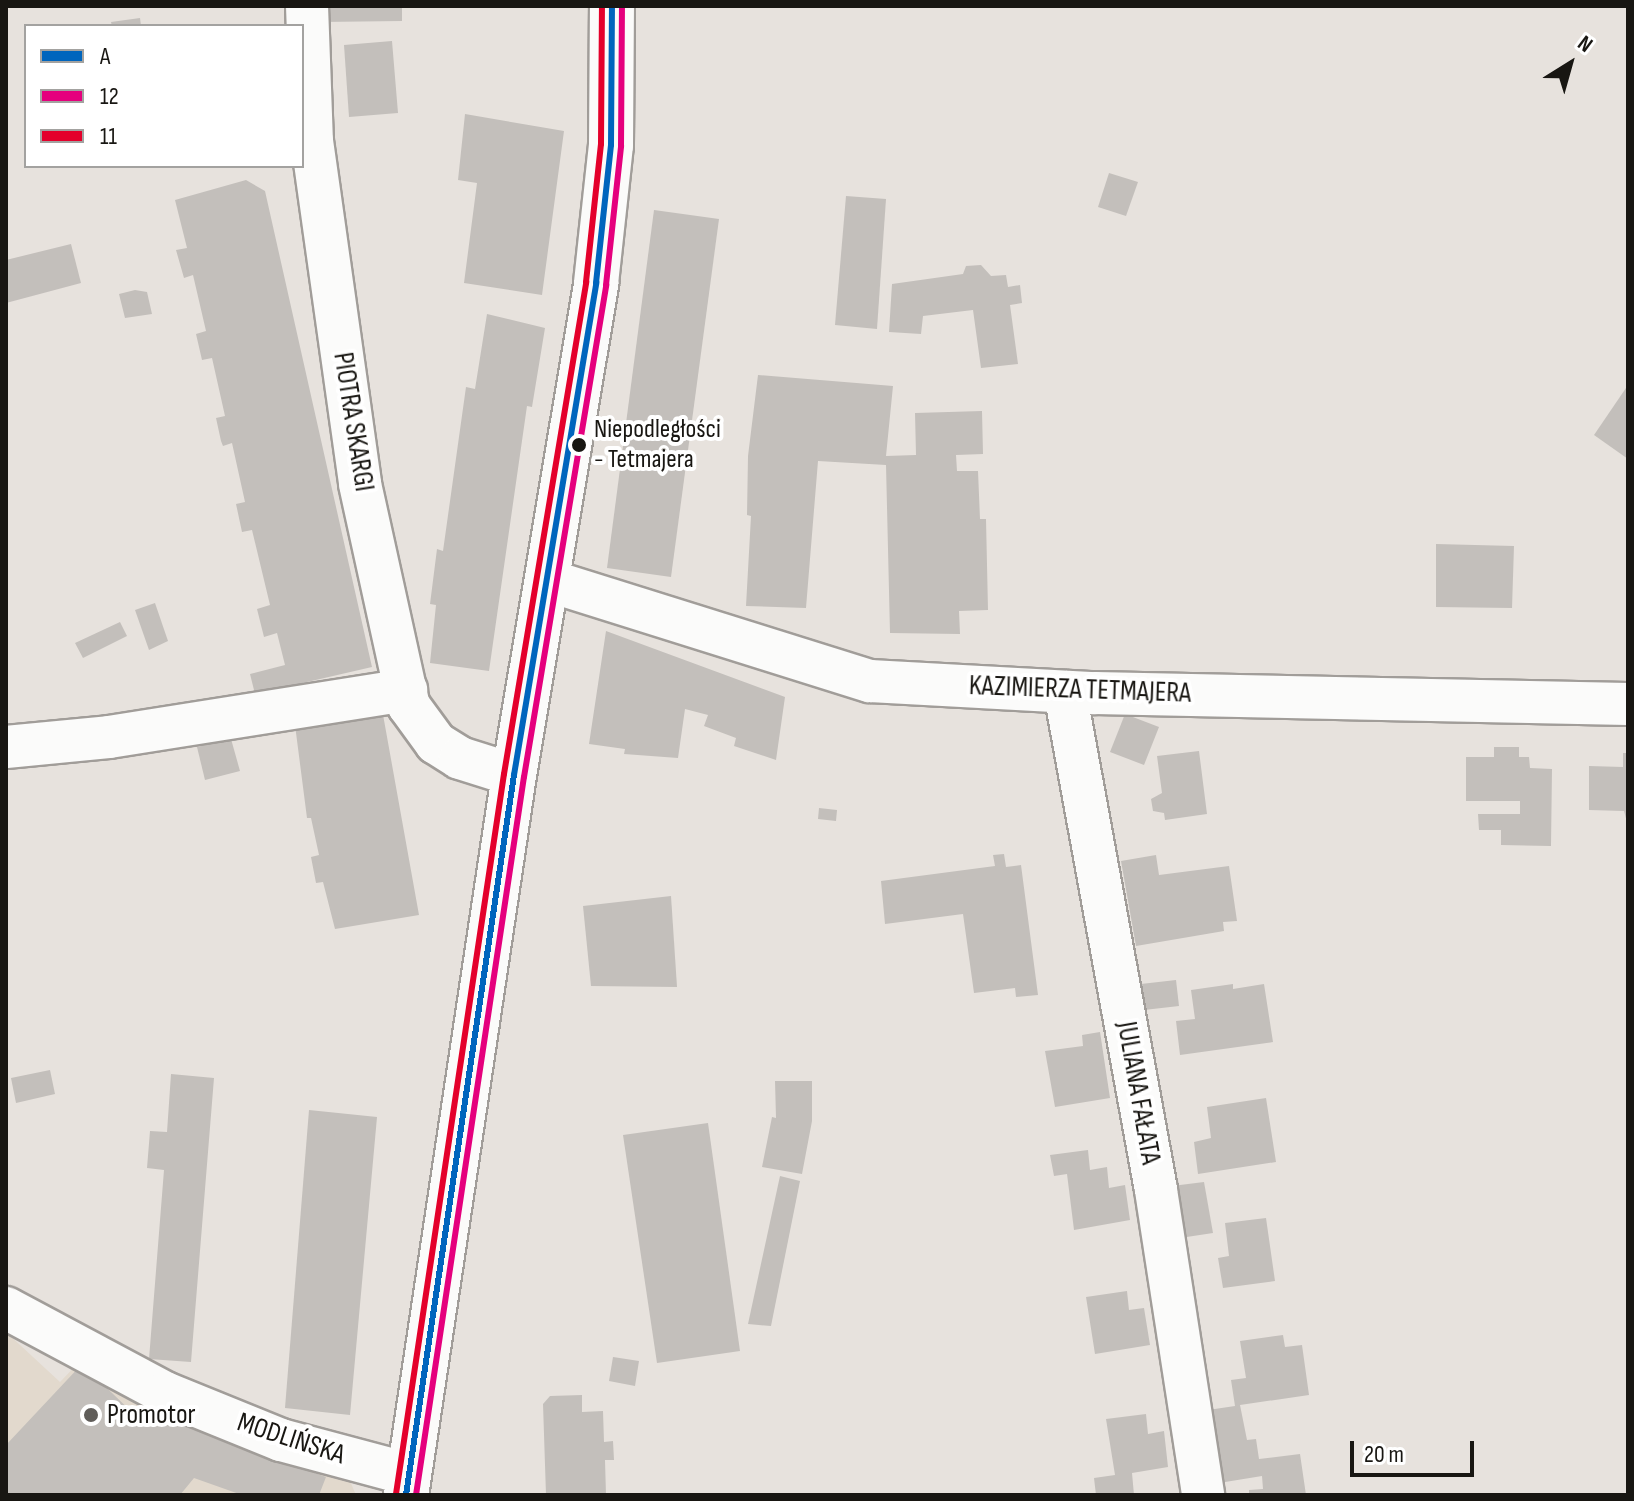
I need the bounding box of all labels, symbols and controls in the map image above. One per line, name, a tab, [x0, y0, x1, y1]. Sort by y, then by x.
legend	[24, 24, 304, 168]
north arrow	[1530, 24, 1610, 104]
text: N	[1572, 30, 1598, 59]
text: A	[100, 42, 110, 71]
text: 12	[100, 82, 119, 111]
text: 11	[100, 122, 117, 151]
street label: PIOTRA SKARGI	[325, 350, 381, 494]
place label: Niepodległości - Tetmajera	[594, 414, 721, 476]
marker: Niepodległości - Tetmajera	[571, 437, 587, 453]
street label: KAZIMIERZA TETMAJERA	[968, 669, 1192, 711]
street label: JULIANA FAŁATA	[1109, 1019, 1167, 1167]
place label: Promotor	[107, 1398, 196, 1432]
marker: Promotor	[82, 1406, 100, 1424]
street label: MODLIŃSKA	[233, 1406, 349, 1472]
scale bar	[1354, 1425, 1478, 1475]
text: 20 m	[1364, 1440, 1404, 1469]

